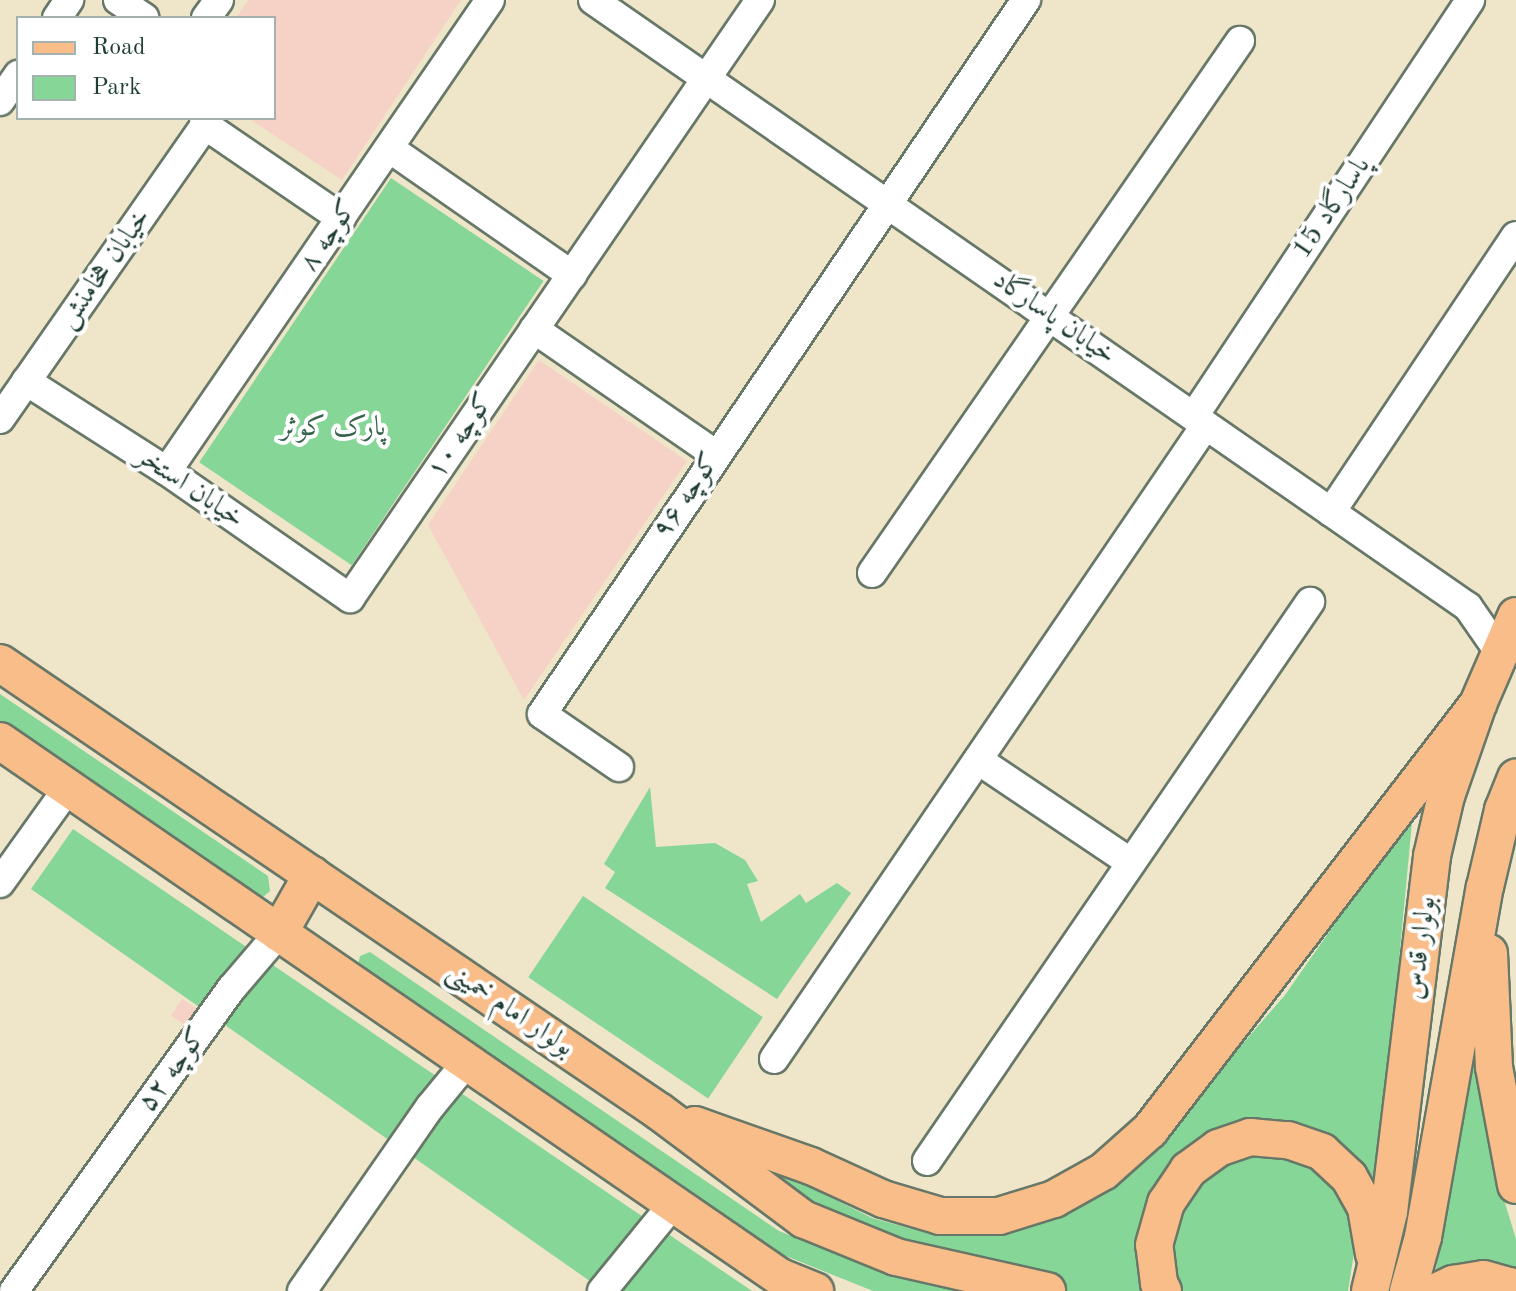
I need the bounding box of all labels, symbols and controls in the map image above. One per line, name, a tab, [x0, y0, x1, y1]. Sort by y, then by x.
legend	[16, 16, 276, 120]
text: Road	[92, 36, 145, 60]
text: Park	[92, 76, 141, 100]
street label: پاسارگاد 15	[1286, 151, 1378, 265]
street label: کوچه ۸	[293, 193, 365, 279]
street label: خیابان هخامنش	[51, 202, 159, 336]
street label: خیابان پاسارگاد	[986, 263, 1122, 373]
street label: کوچه ۱۰	[420, 387, 502, 485]
park label: پارک کوثر	[280, 411, 386, 445]
street label: خیابان استخر	[130, 440, 250, 536]
street label: کوچه ۹۶	[646, 447, 728, 545]
street label: بولوار قدس	[1398, 894, 1444, 1002]
street label: بولوار امام خمینی	[440, 955, 580, 1065]
street label: کوچه ۵۲	[131, 1021, 215, 1119]

